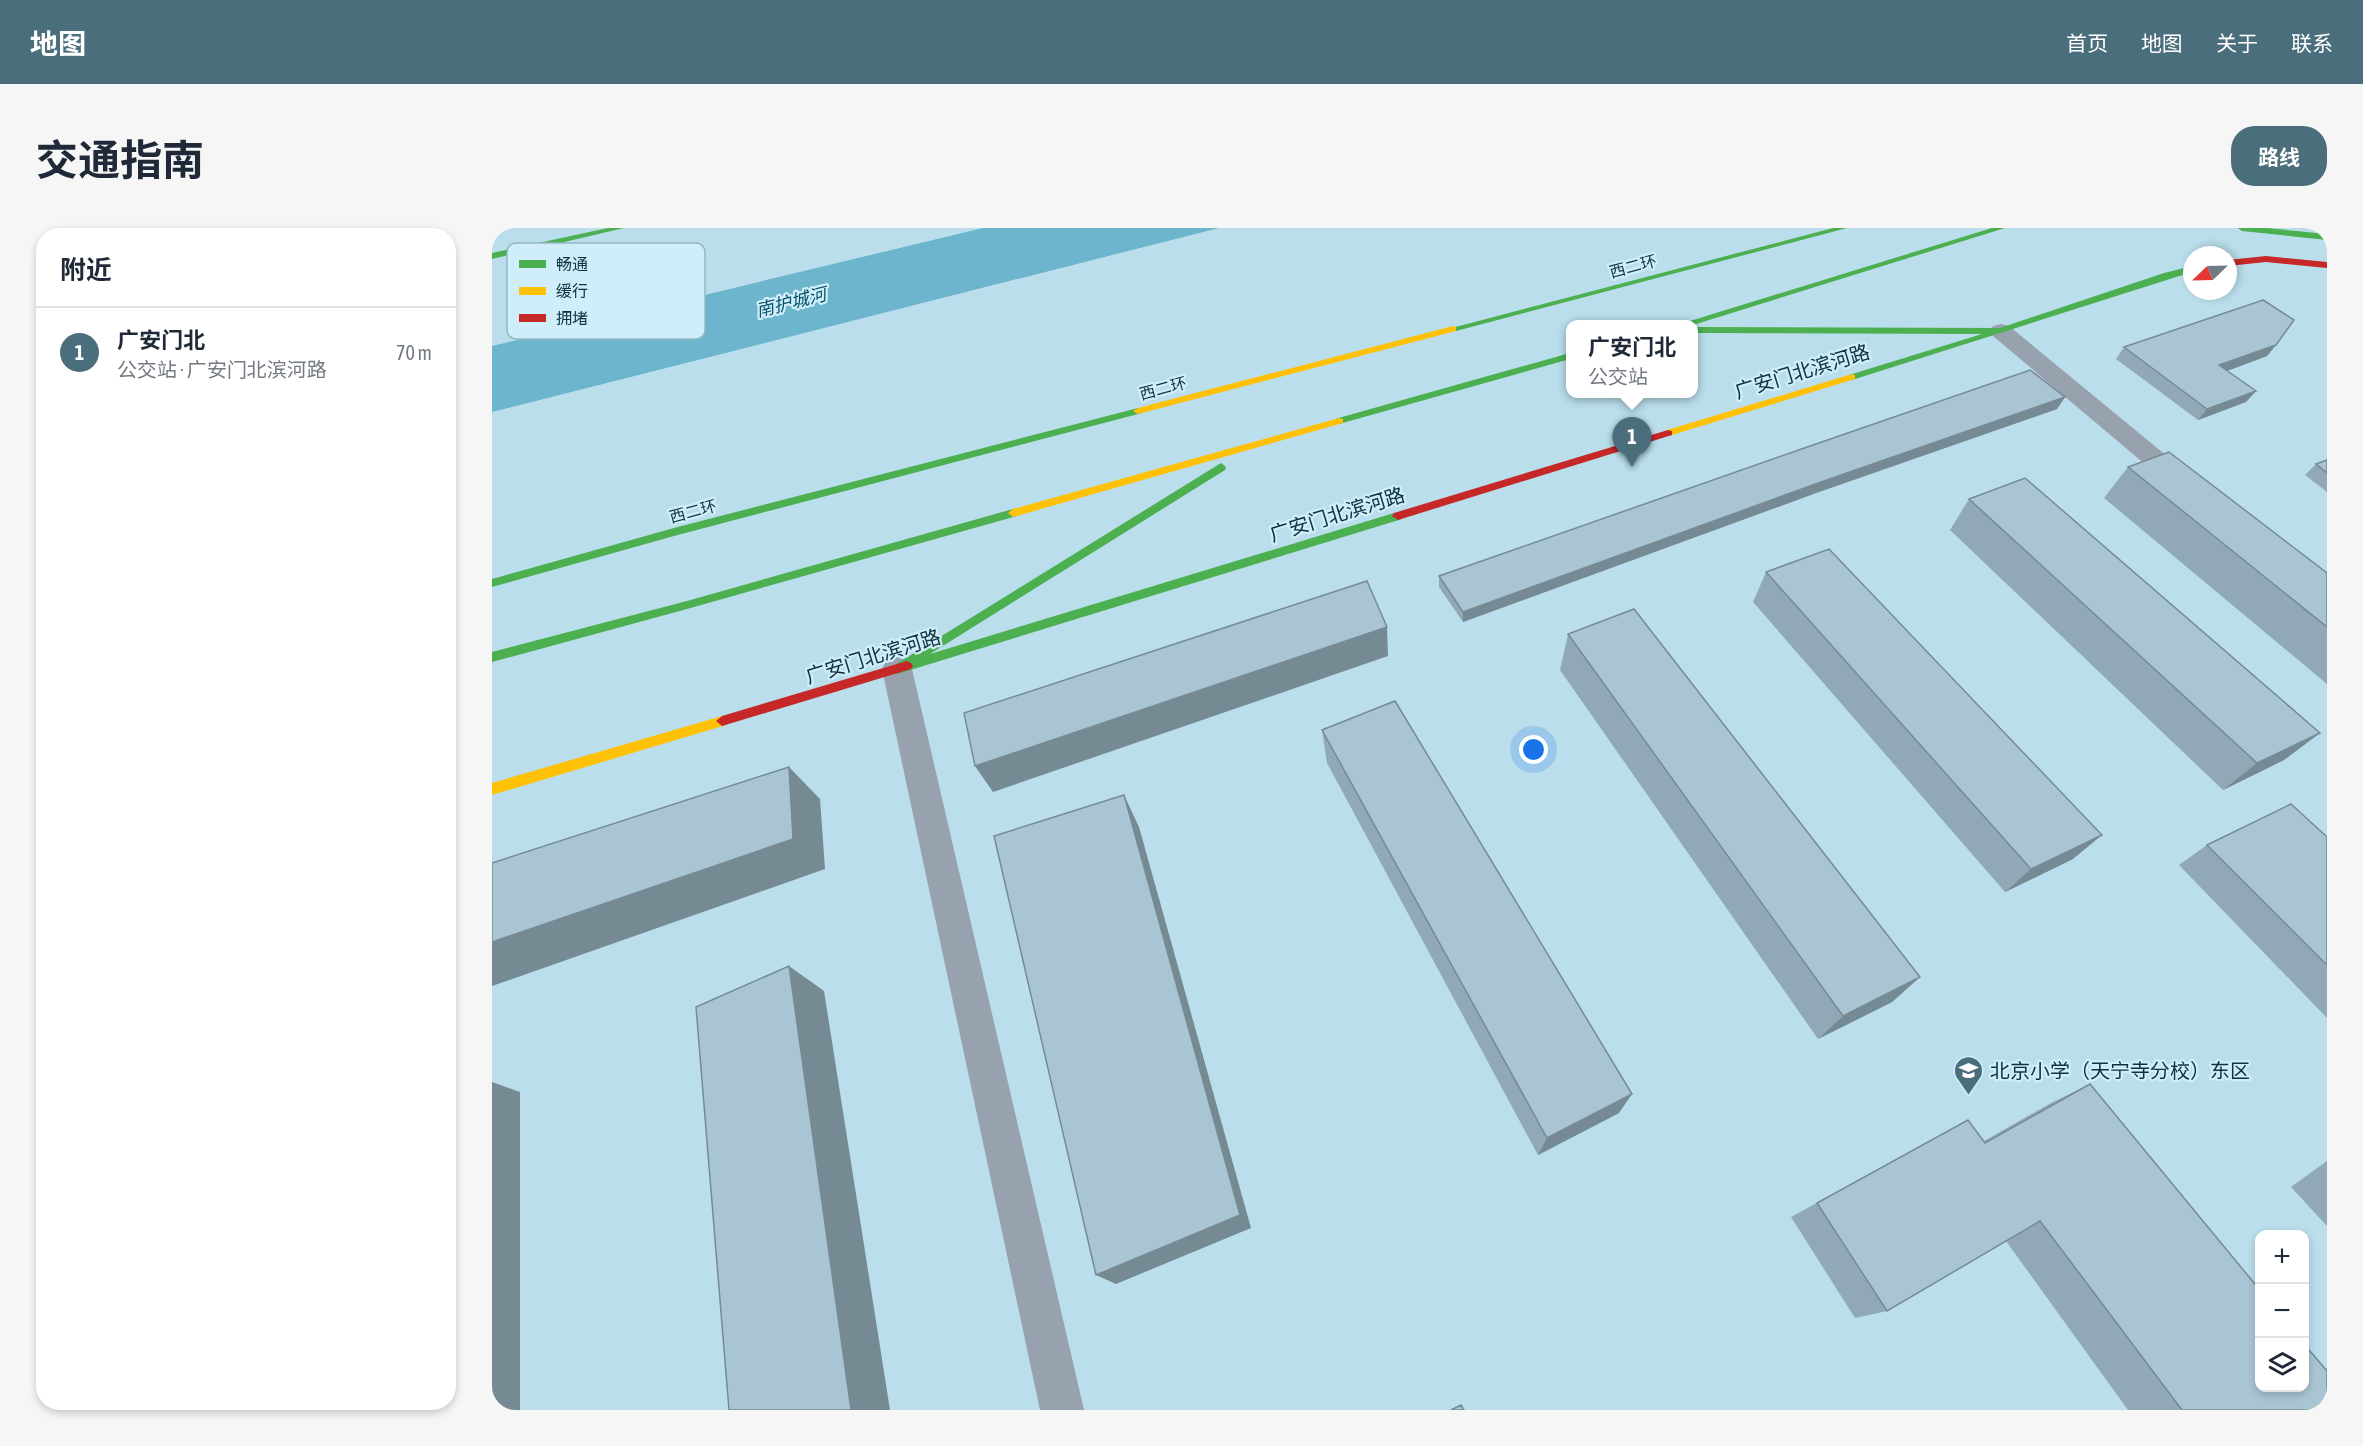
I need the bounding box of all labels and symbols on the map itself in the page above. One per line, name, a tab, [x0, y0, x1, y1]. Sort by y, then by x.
legend	[507, 243, 705, 339]
north arrow	[2183, 246, 2237, 300]
street label: 西二环	[1607, 251, 1659, 281]
text: 畅通	[556, 255, 588, 273]
text: 缓行	[556, 282, 588, 300]
water label: 南护城河	[754, 282, 831, 321]
text: 拥堵	[556, 309, 588, 327]
street label: 广安门北滨河路	[1732, 340, 1872, 402]
street label: 西二环	[1137, 373, 1189, 403]
pin: 1	[1612, 418, 1652, 467]
street label: 广安门北滨河路	[1267, 483, 1407, 545]
street label: 西二环	[667, 496, 719, 526]
street label: 广安门北滨河路	[803, 625, 943, 687]
your location	[1519, 735, 1548, 764]
school or university icon: 北京小学（天宁寺分校）东区	[1953, 1054, 1985, 1096]
place label: 北京小学（天宁寺分校）东区	[1990, 1059, 2250, 1082]

